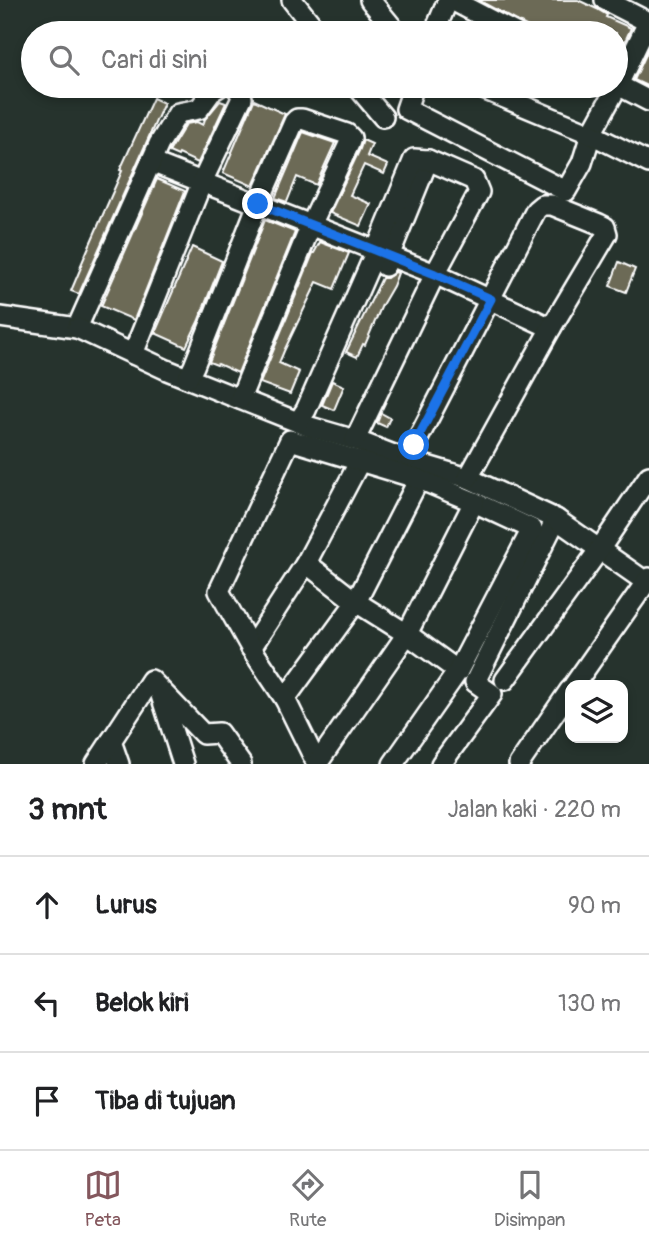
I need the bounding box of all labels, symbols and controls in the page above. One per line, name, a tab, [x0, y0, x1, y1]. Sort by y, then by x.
search box	[21, 21, 628, 98]
icon: search	[45, 41, 83, 79]
text: Cari di sini	[101, 44, 207, 76]
route end	[242, 188, 273, 219]
route start	[398, 429, 429, 460]
map controls	[565, 680, 628, 743]
button: layers	[565, 680, 628, 743]
text: 3 mnt	[28, 791, 107, 828]
text: Jalan kaki · 220 m	[448, 795, 621, 824]
icon: ahead	[28, 886, 66, 924]
text: Lurus	[95, 889, 157, 921]
text: 90 m	[568, 891, 621, 920]
icon: left	[28, 984, 66, 1022]
text: Belok kiri	[95, 987, 189, 1019]
text: 130 m	[558, 989, 621, 1018]
icon: arrive	[28, 1082, 66, 1120]
text: Tiba di tujuan	[95, 1085, 236, 1117]
tab: Peta	[84, 1166, 122, 1232]
tab: Rute	[289, 1166, 327, 1232]
tab: Disimpan	[494, 1166, 565, 1232]

